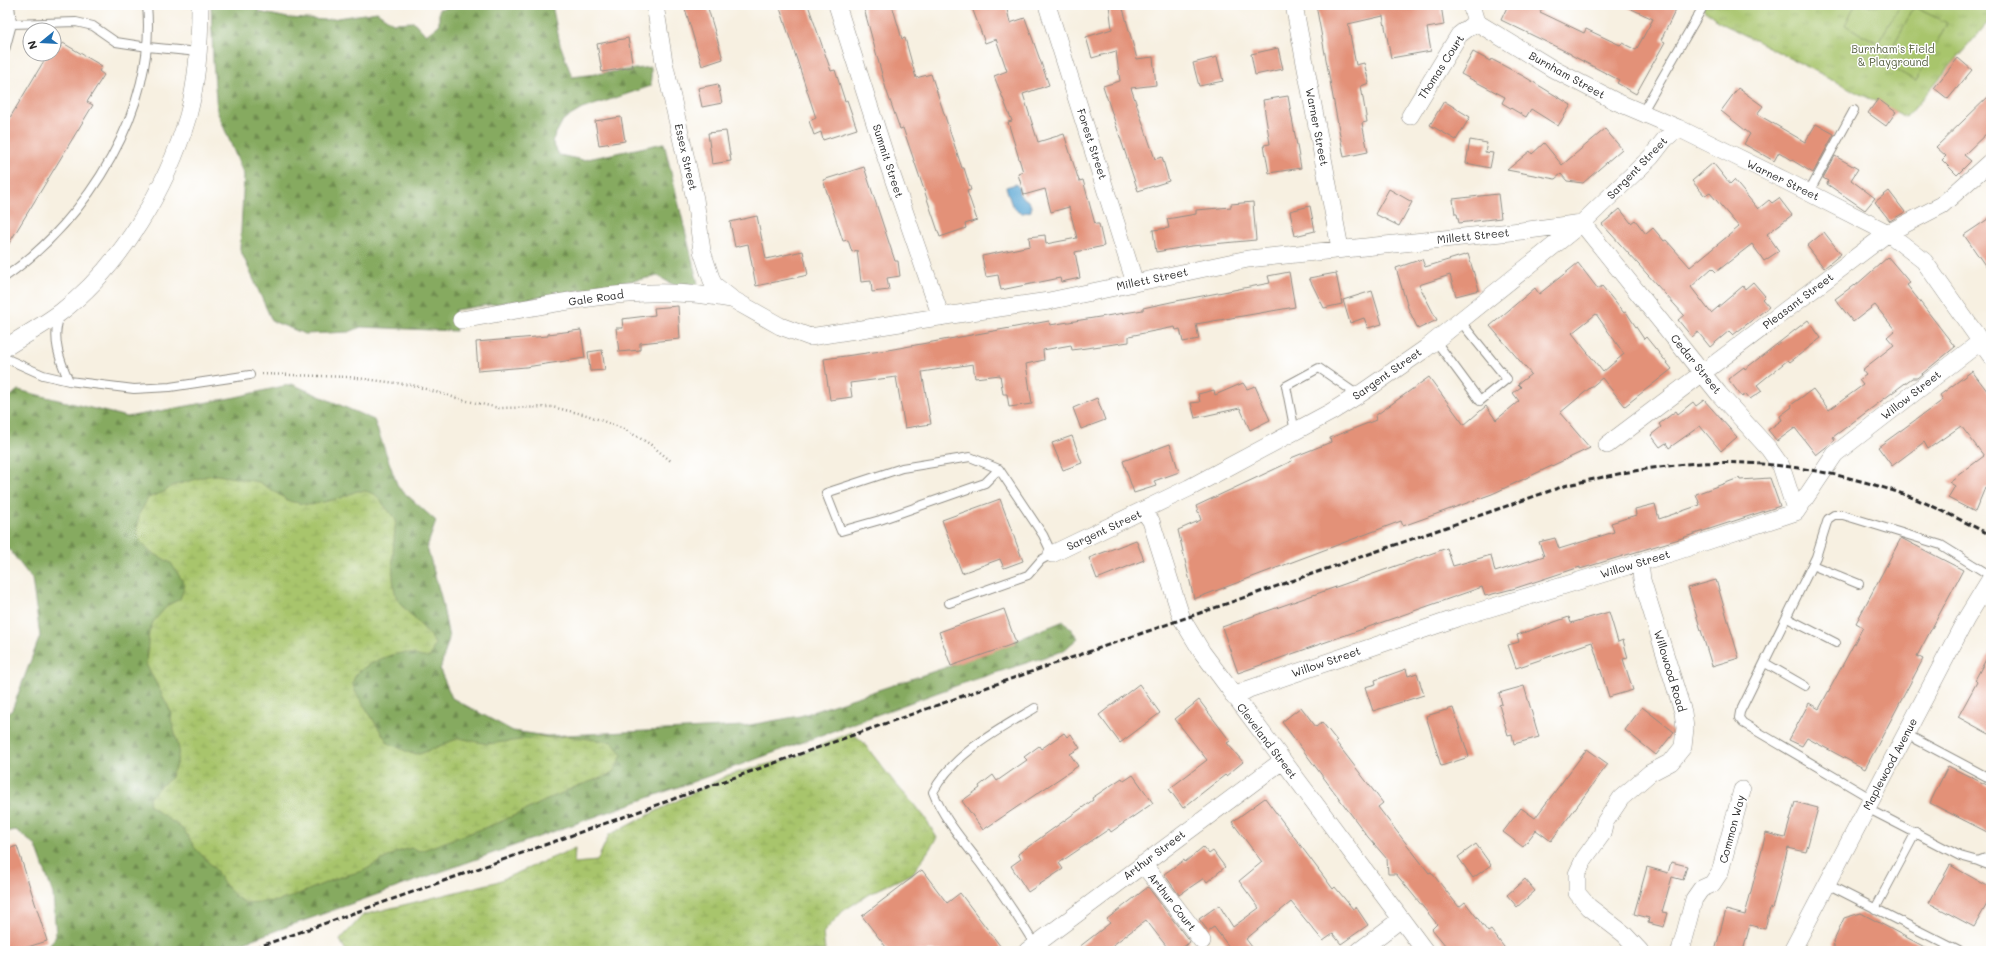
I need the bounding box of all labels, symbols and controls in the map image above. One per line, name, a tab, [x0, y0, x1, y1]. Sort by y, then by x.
north arrow	[22, 22, 62, 62]
street label: Thomas Court	[1414, 31, 1467, 102]
text: N	[24, 39, 40, 52]
park label: Burnham's Field & Playground	[1851, 41, 1935, 69]
street label: Burnham Street	[1527, 47, 1608, 102]
street label: Warner Street	[1303, 87, 1332, 167]
street label: Forest Street	[1074, 106, 1111, 181]
street label: Essex Street	[672, 122, 701, 192]
street label: Summit Street	[870, 122, 907, 200]
street label: Sargent Street	[1603, 133, 1670, 202]
street label: Warner Street	[1744, 155, 1822, 204]
street label: Millett Street	[1436, 224, 1510, 247]
street label: Millett Street	[1115, 264, 1189, 293]
street label: Pleasant Street	[1759, 269, 1836, 332]
street label: Gale Road	[567, 286, 624, 309]
street label: Cedar Street	[1668, 331, 1725, 397]
street label: Sargent Street	[1349, 344, 1424, 403]
street label: Willow Street	[1878, 366, 1944, 423]
street label: Sargent Street	[1064, 506, 1144, 554]
street label: Willow Street	[1598, 546, 1672, 581]
street label: Willowood Road	[1651, 628, 1690, 713]
street label: Willow Street	[1289, 643, 1363, 680]
street label: Cleveland Street	[1234, 700, 1301, 782]
street label: Maplewood Avenue	[1859, 715, 1920, 812]
street label: Common Way	[1715, 793, 1748, 865]
street label: Arthur Street	[1120, 826, 1188, 883]
street label: Arthur Court	[1145, 869, 1200, 934]

